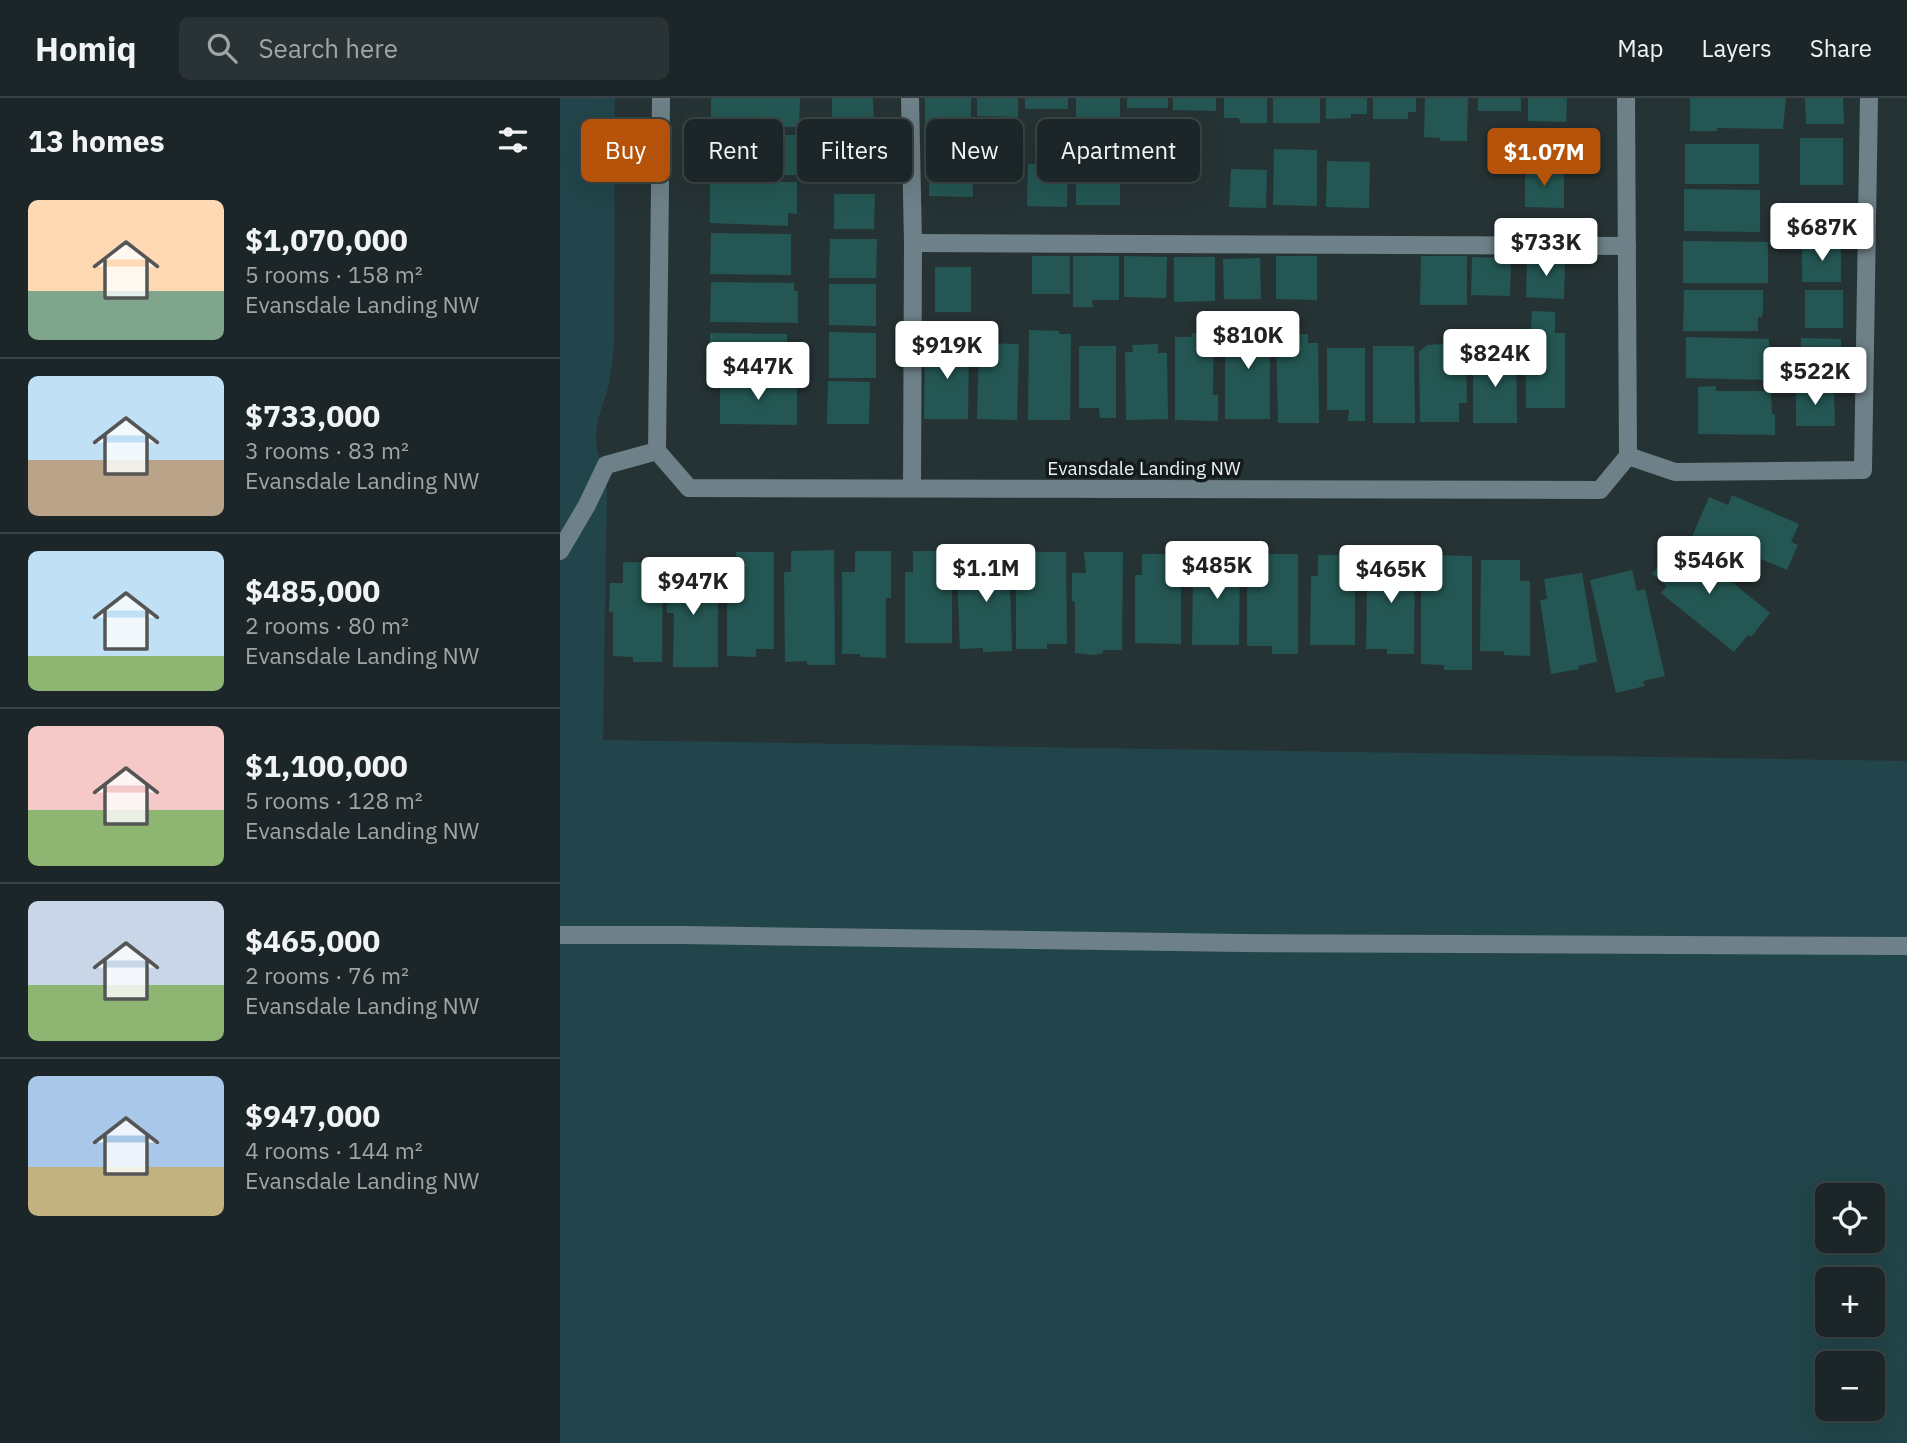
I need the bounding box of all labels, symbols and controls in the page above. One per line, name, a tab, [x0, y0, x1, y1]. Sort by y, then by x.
search box	[179, 17, 669, 80]
text: Homiq	[35, 27, 137, 70]
icon: search	[203, 29, 241, 67]
text: Search here	[259, 31, 398, 65]
text: Map	[1617, 32, 1664, 64]
text: Layers	[1702, 32, 1772, 64]
text: Share	[1810, 32, 1872, 64]
chip: Buy	[581, 119, 670, 182]
chip: Rent	[684, 119, 783, 182]
chip: Filters	[797, 119, 912, 182]
chip: New	[926, 119, 1023, 182]
chip: Apartment	[1037, 119, 1200, 182]
text: 13 homes	[28, 121, 165, 160]
icon: filters	[494, 121, 532, 159]
pin: $1.07M	[1487, 129, 1601, 188]
text: $1.07M	[1503, 136, 1585, 166]
pin: $687K	[1773, 204, 1871, 263]
text: $687K	[1786, 211, 1858, 241]
pin: $733K	[1497, 218, 1595, 278]
text: $1,070,000	[245, 220, 408, 259]
text: $733K	[1510, 226, 1582, 256]
icon: home	[84, 228, 168, 312]
text: 5 rooms · 158 m²	[245, 259, 423, 289]
text: Evansdale Landing NW	[245, 289, 479, 319]
pin: $810K	[1199, 312, 1297, 371]
text: $810K	[1212, 319, 1284, 349]
pin: $919K	[898, 322, 996, 381]
text: $919K	[911, 329, 983, 359]
pin: $824K	[1446, 330, 1544, 389]
text: $824K	[1459, 337, 1531, 367]
pin: $447K	[709, 342, 807, 402]
pin: $522K	[1766, 348, 1864, 407]
text: $447K	[722, 350, 794, 380]
text: $522K	[1779, 355, 1851, 385]
text: $733,000	[245, 396, 380, 435]
icon: home	[84, 404, 168, 488]
text: 3 rooms · 83 m²	[245, 435, 409, 465]
street label: Evansdale Landing NW	[1047, 456, 1241, 480]
text: Evansdale Landing NW	[245, 465, 479, 495]
pin: $546K	[1660, 536, 1758, 596]
pin: $485K	[1168, 542, 1266, 601]
text: $546K	[1673, 544, 1745, 574]
pin: $1.1M	[937, 545, 1035, 604]
pin: $465K	[1342, 546, 1440, 605]
text: $485K	[1181, 549, 1253, 579]
text: $1.1M	[952, 552, 1020, 582]
text: $465K	[1355, 553, 1427, 583]
pin: $947K	[644, 558, 742, 617]
text: $947K	[657, 565, 729, 595]
text: $485,000	[245, 571, 380, 610]
icon: home	[84, 579, 168, 663]
text: 2 rooms · 80 m²	[245, 610, 409, 640]
text: Evansdale Landing NW	[245, 640, 479, 670]
text: $1,100,000	[245, 746, 408, 785]
icon: home	[84, 754, 168, 838]
text: 5 rooms · 128 m²	[245, 785, 423, 815]
text: Evansdale Landing NW	[245, 815, 479, 845]
text: $465,000	[245, 921, 380, 960]
icon: home	[84, 929, 168, 1013]
text: 2 rooms · 76 m²	[245, 960, 409, 990]
text: Evansdale Landing NW	[245, 990, 479, 1020]
text: $947,000	[245, 1096, 380, 1135]
icon: home	[84, 1104, 168, 1188]
text: 4 rooms · 144 m²	[245, 1135, 423, 1165]
text: Evansdale Landing NW	[245, 1165, 479, 1195]
map controls	[1815, 1183, 1885, 1421]
button: locate	[1815, 1183, 1885, 1253]
button: +	[1815, 1267, 1885, 1337]
button: −	[1815, 1351, 1885, 1421]

